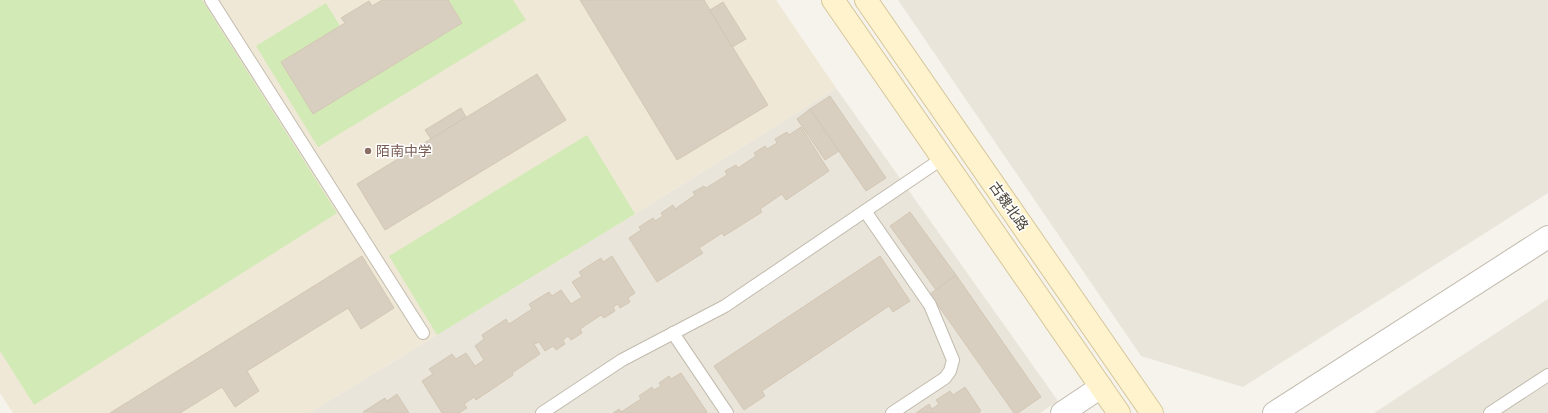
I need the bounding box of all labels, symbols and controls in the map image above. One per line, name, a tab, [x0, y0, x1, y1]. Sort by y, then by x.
place label: 陌南中学	[376, 143, 432, 159]
marker: 陌南中学	[363, 146, 373, 156]
street label: 古魏北路	[986, 178, 1032, 234]

